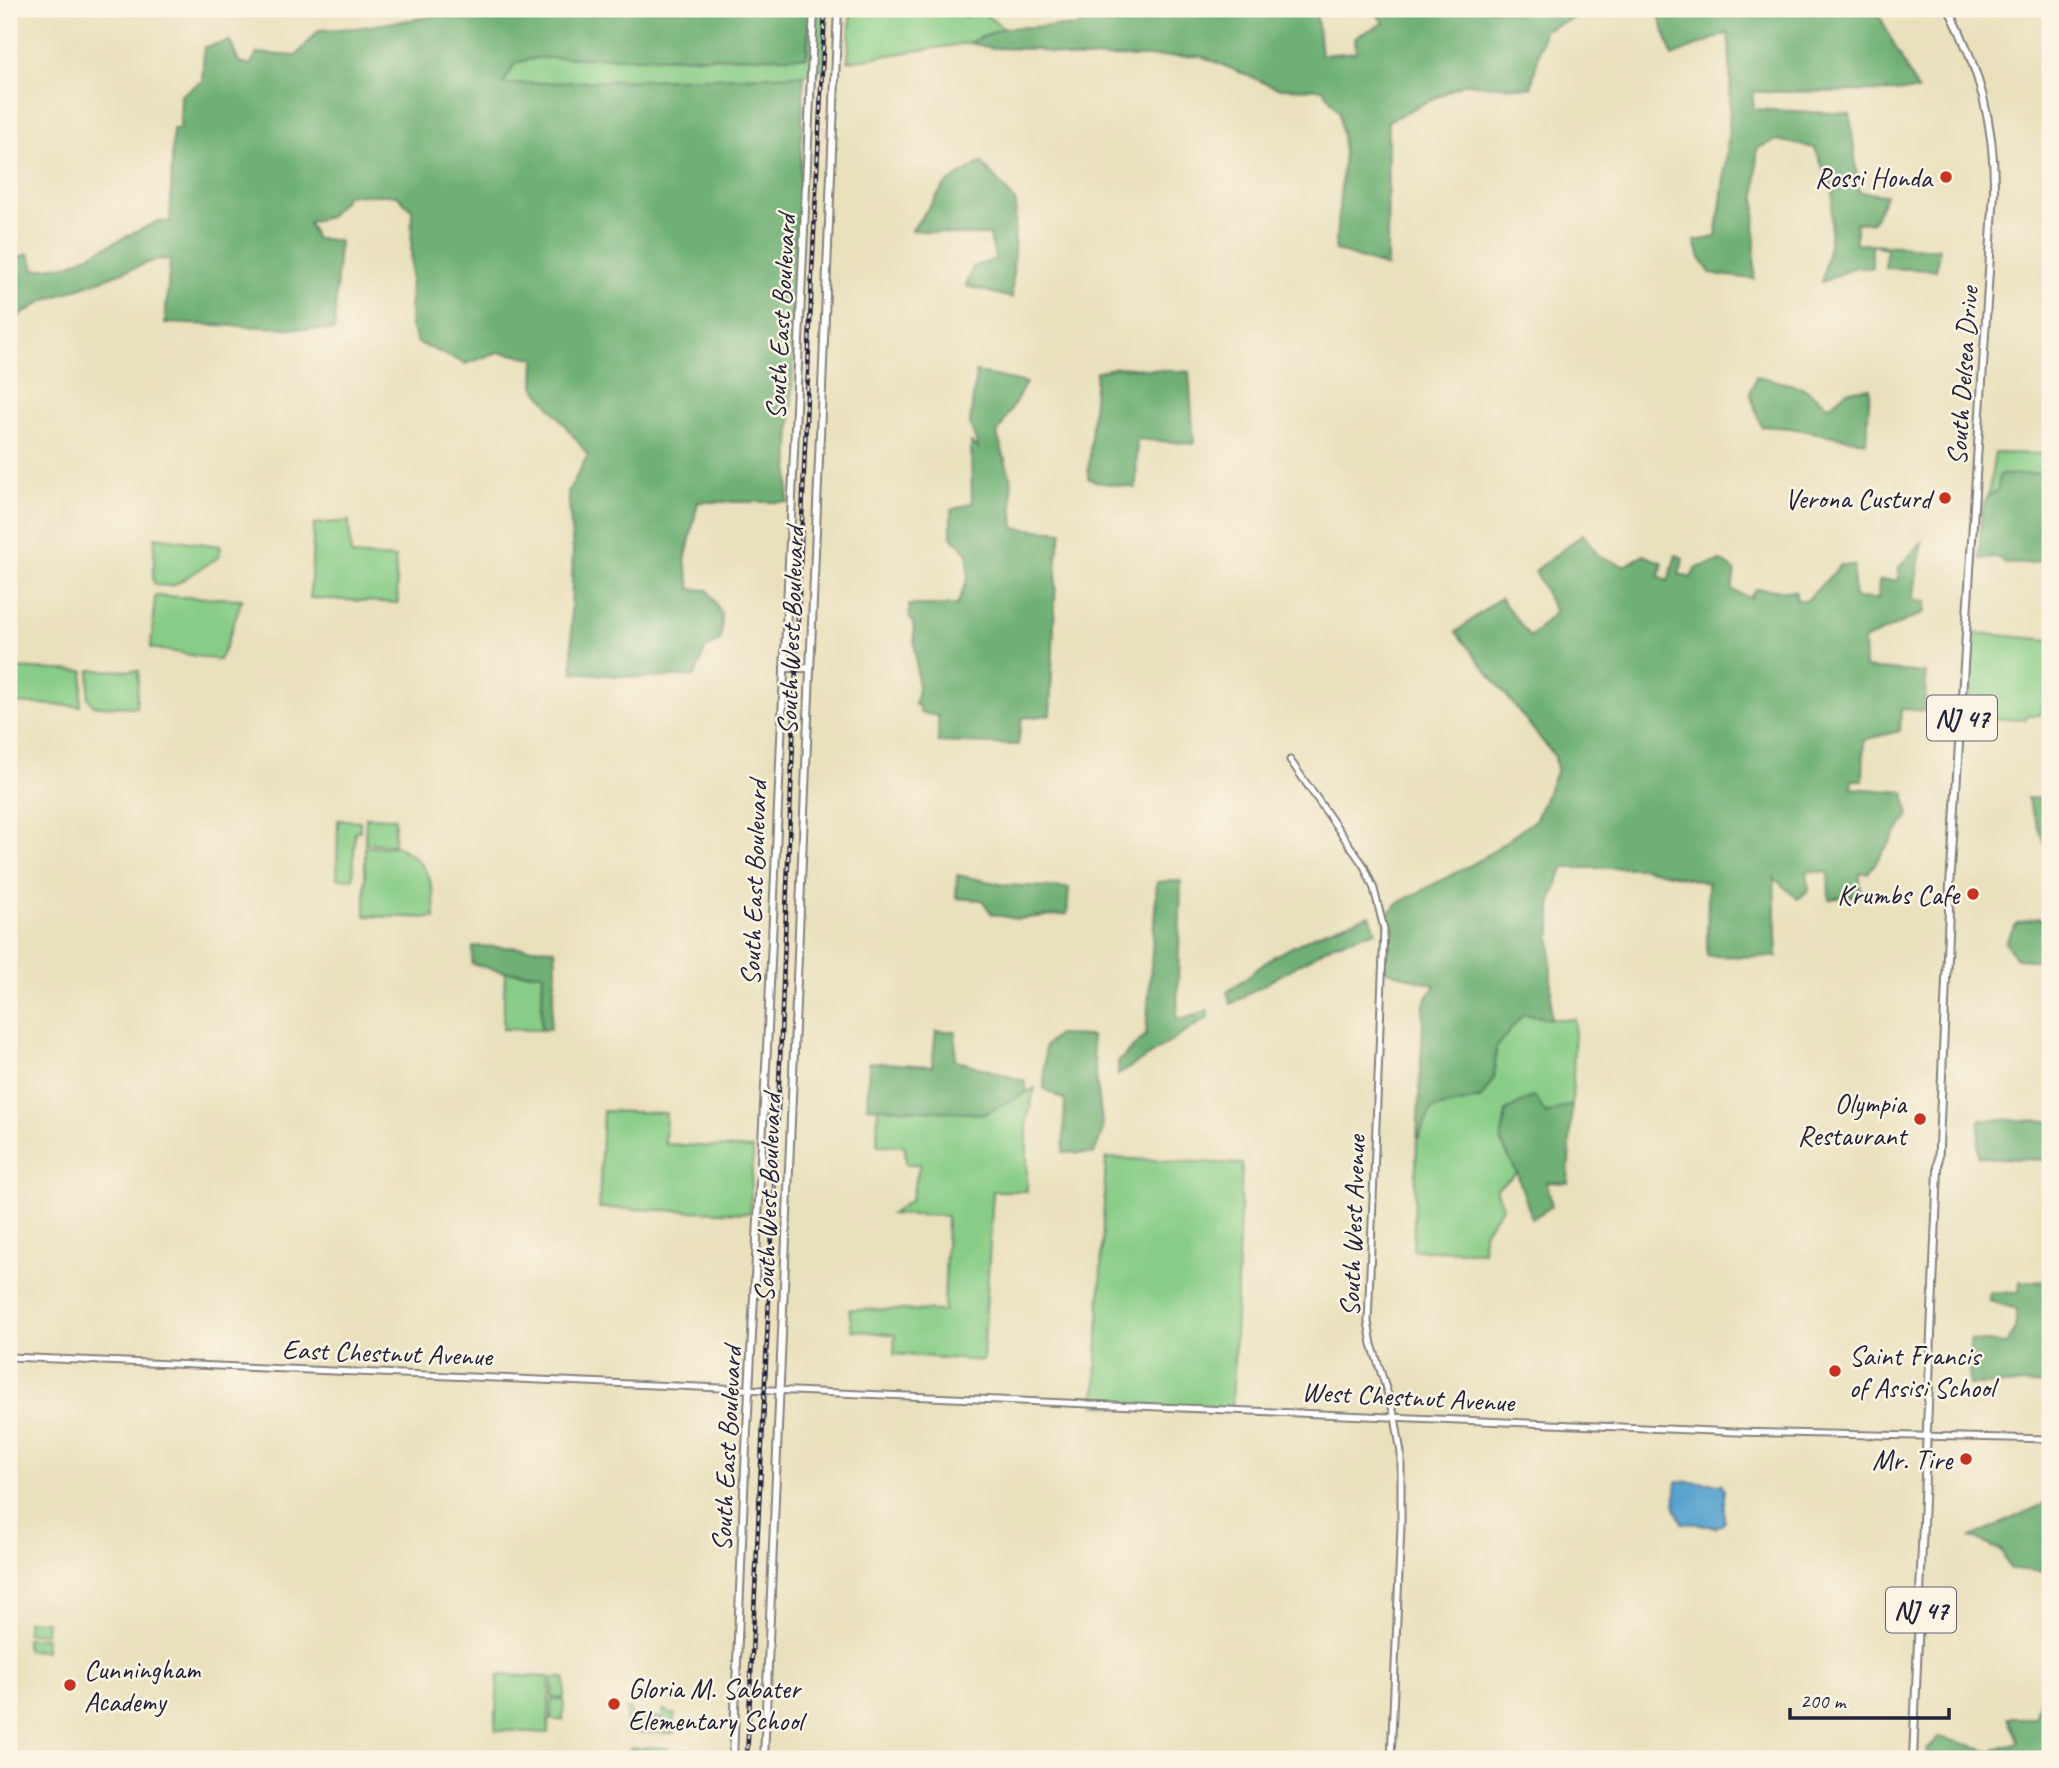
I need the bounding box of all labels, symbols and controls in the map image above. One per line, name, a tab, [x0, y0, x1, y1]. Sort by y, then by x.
place label: Rossi Honda	[1815, 160, 1934, 195]
marker: Rossi Honda	[1938, 169, 1954, 185]
street label: South East Boulevard	[758, 210, 804, 421]
street label: South Delsea Drive	[1939, 284, 1986, 466]
place label: Verona Custurd	[1785, 481, 1935, 516]
marker: Verona Custurd	[1937, 490, 1953, 506]
street label: South West Boulevard	[769, 522, 812, 736]
road number: NJ 47	[1927, 696, 1997, 740]
street label: South East Boulevard	[732, 776, 775, 986]
place label: Krumbs Cafe	[1837, 877, 1961, 912]
marker: Krumbs Cafe	[1965, 886, 1981, 902]
place label: Olympia Restaurant	[1798, 1086, 1909, 1153]
street label: South West Boulevard	[746, 1089, 789, 1303]
marker: Olympia Restaurant	[1912, 1111, 1928, 1127]
street label: South West Avenue	[1332, 1133, 1373, 1317]
street label: East Chestnut Avenue	[281, 1331, 494, 1374]
place label: Saint Francis of Assisi School	[1849, 1338, 2000, 1405]
street label: South East Boulevard	[704, 1342, 750, 1553]
marker: Saint Francis of Assisi School	[1827, 1363, 1843, 1379]
street label: West Chestnut Avenue	[1301, 1373, 1517, 1420]
place label: Mr. Tire	[1872, 1442, 1954, 1477]
marker: Mr. Tire	[1958, 1451, 1974, 1467]
road number: NJ 47	[1886, 1588, 1956, 1632]
place label: Cunningham Academy	[84, 1652, 201, 1719]
place label: Gloria M. Sabater Elementary School	[628, 1671, 808, 1738]
marker: Cunningham Academy	[62, 1677, 78, 1693]
scale bar	[1790, 1677, 1949, 1721]
text: 200 m	[1800, 1688, 1847, 1714]
marker: Gloria M. Sabater Elementary School	[606, 1696, 622, 1712]

